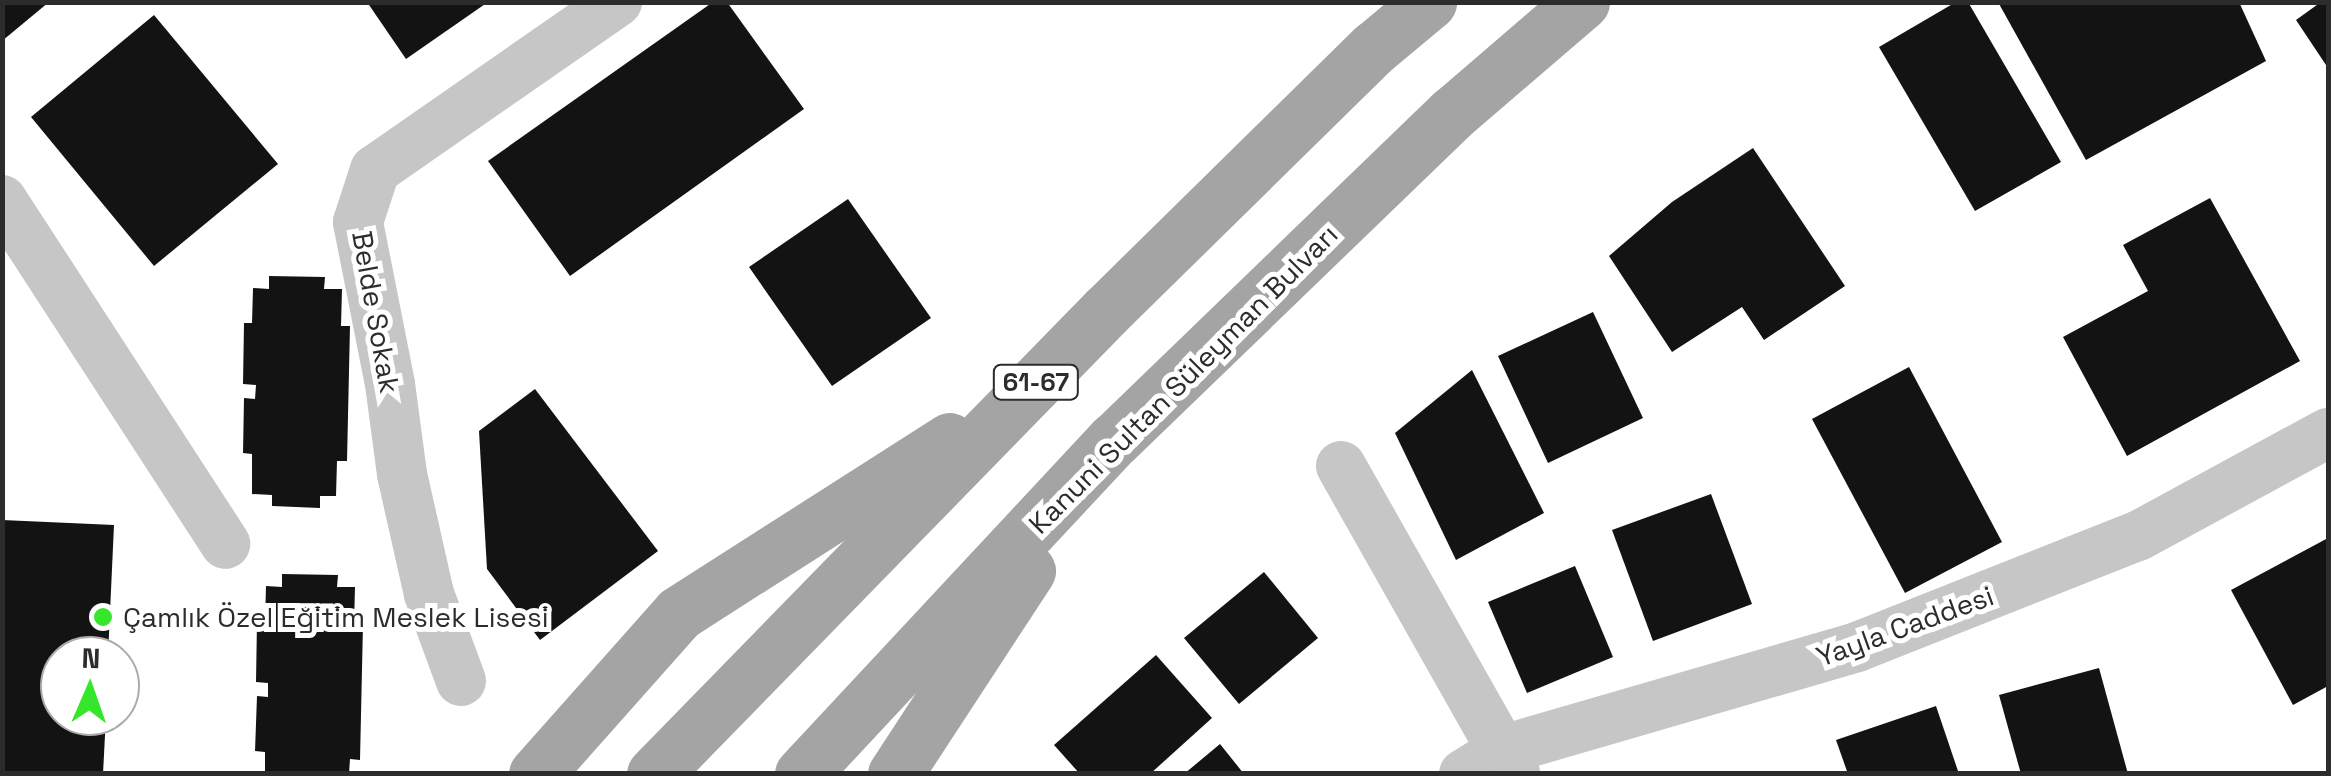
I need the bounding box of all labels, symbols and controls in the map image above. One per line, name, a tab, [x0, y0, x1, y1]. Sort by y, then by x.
street label: Kanuni Sultan Süleyman Bulvarı	[1022, 218, 1344, 540]
street label: Belde Sokak	[345, 228, 407, 396]
road number: 61-67	[991, 362, 1081, 402]
street label: Yayla Caddesi	[1812, 578, 1998, 674]
place label: Çamlık Özel Eğitim Meslek Lisesi	[123, 600, 549, 634]
marker: Çamlık Özel Eğitim Meslek Lisesi	[92, 606, 114, 628]
north arrow	[40, 636, 140, 736]
text: N	[81, 640, 101, 676]

